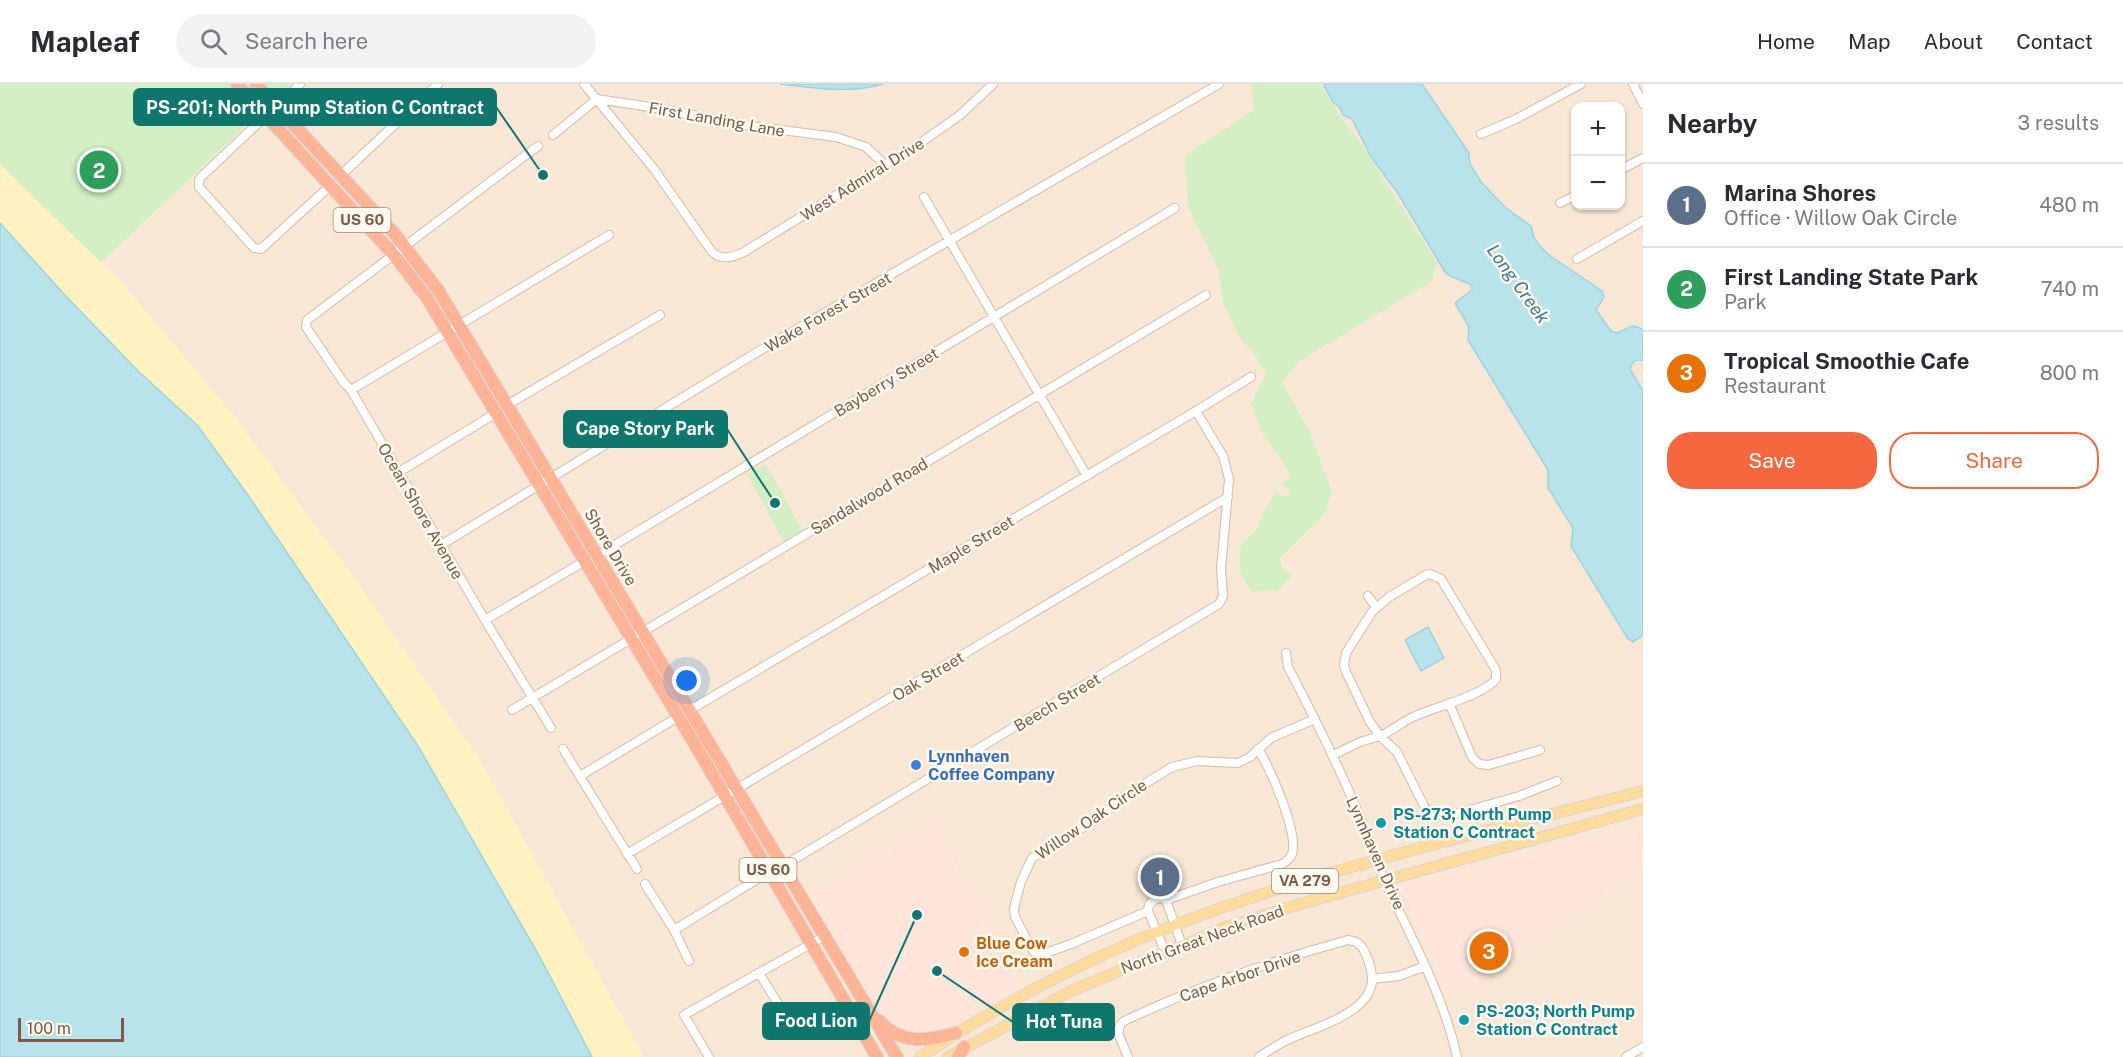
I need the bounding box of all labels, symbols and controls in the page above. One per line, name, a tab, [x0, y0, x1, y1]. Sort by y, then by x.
search box	[176, 14, 596, 68]
text: Mapleaf	[30, 25, 140, 58]
icon: search	[197, 25, 230, 58]
text: Search here	[245, 28, 368, 54]
text: Home	[1757, 29, 1815, 54]
text: Map	[1848, 29, 1891, 54]
text: About	[1924, 29, 1983, 54]
text: Contact	[2016, 29, 2093, 54]
callout: PS-201; North Pump Station C Contract	[134, 89, 496, 125]
text: PS-201; North Pump Station C Contract	[146, 97, 484, 118]
street label: First Landing Lane	[647, 98, 786, 141]
map controls	[1571, 102, 1625, 210]
button: +	[1571, 102, 1625, 156]
text: Nearby	[1667, 108, 1757, 139]
text: 3 results	[2018, 111, 2099, 135]
street label: West Admiral Drive	[797, 134, 928, 225]
pin: 2	[80, 148, 118, 193]
button: −	[1571, 156, 1625, 210]
text: Marina Shores	[1724, 180, 1876, 206]
text: 1	[1682, 193, 1691, 217]
text: 480 m	[2039, 193, 2099, 217]
text: Office · Willow Oak Circle	[1724, 206, 1957, 230]
road number: US 60	[334, 208, 391, 232]
water label: Long Creek	[1483, 240, 1554, 328]
text: First Landing State Park	[1724, 264, 1978, 290]
street label: Wake Forest Street	[762, 268, 895, 356]
text: 2	[1680, 277, 1693, 301]
text: 740 m	[2041, 277, 2099, 301]
text: Park	[1724, 290, 1767, 314]
street label: Bayberry Street	[831, 344, 942, 421]
text: Tropical Smoothie Cafe	[1724, 348, 1969, 374]
text: 3	[1680, 361, 1693, 385]
text: 800 m	[2040, 361, 2099, 385]
text: Restaurant	[1724, 374, 1826, 398]
callout: Cape Story Park	[564, 411, 727, 447]
text: Cape Story Park	[575, 418, 715, 439]
button: Save	[1667, 432, 1877, 489]
button: Share	[1889, 432, 2099, 489]
street label: Ocean Shore Avenue	[374, 440, 467, 583]
street label: Sandalwood Road	[807, 454, 931, 539]
street label: Shore Drive	[580, 505, 641, 589]
street label: Maple Street	[925, 511, 1018, 577]
street label: Oak Street	[889, 648, 967, 705]
your location	[672, 666, 701, 695]
street label: Beech Street	[1011, 669, 1104, 736]
place label: Lynnhaven Coffee Company	[928, 747, 1055, 784]
marker: Lynnhaven Coffee Company	[909, 758, 923, 772]
street label: Willow Oak Circle	[1032, 775, 1151, 864]
street label: Lynnhaven Drive	[1342, 794, 1409, 913]
place label: PS-273; North Pump Station C Contract	[1393, 805, 1552, 842]
marker: PS-273; North Pump Station C Contract	[1374, 816, 1388, 830]
pin: 1	[1140, 854, 1180, 900]
road number: US 60	[740, 858, 796, 882]
road number: VA 279	[1272, 869, 1338, 893]
street label: North Great Neck Road	[1118, 901, 1286, 978]
pin: 3	[1470, 928, 1508, 974]
place label: Blue Cow Ice Cream	[976, 934, 1053, 971]
marker: Blue Cow Ice Cream	[957, 945, 971, 959]
street label: Cape Arbor Drive	[1177, 947, 1303, 1006]
place label: PS-203; North Pump Station C Contract	[1476, 1002, 1635, 1039]
callout: Food Lion	[763, 1003, 869, 1039]
callout: Hot Tuna	[1013, 1004, 1114, 1040]
text: Food Lion	[775, 1010, 857, 1031]
text: Hot Tuna	[1026, 1011, 1102, 1032]
marker: PS-203; North Pump Station C Contract	[1457, 1013, 1471, 1027]
scale bar	[18, 1015, 124, 1042]
text: 100 m	[27, 1019, 71, 1038]

